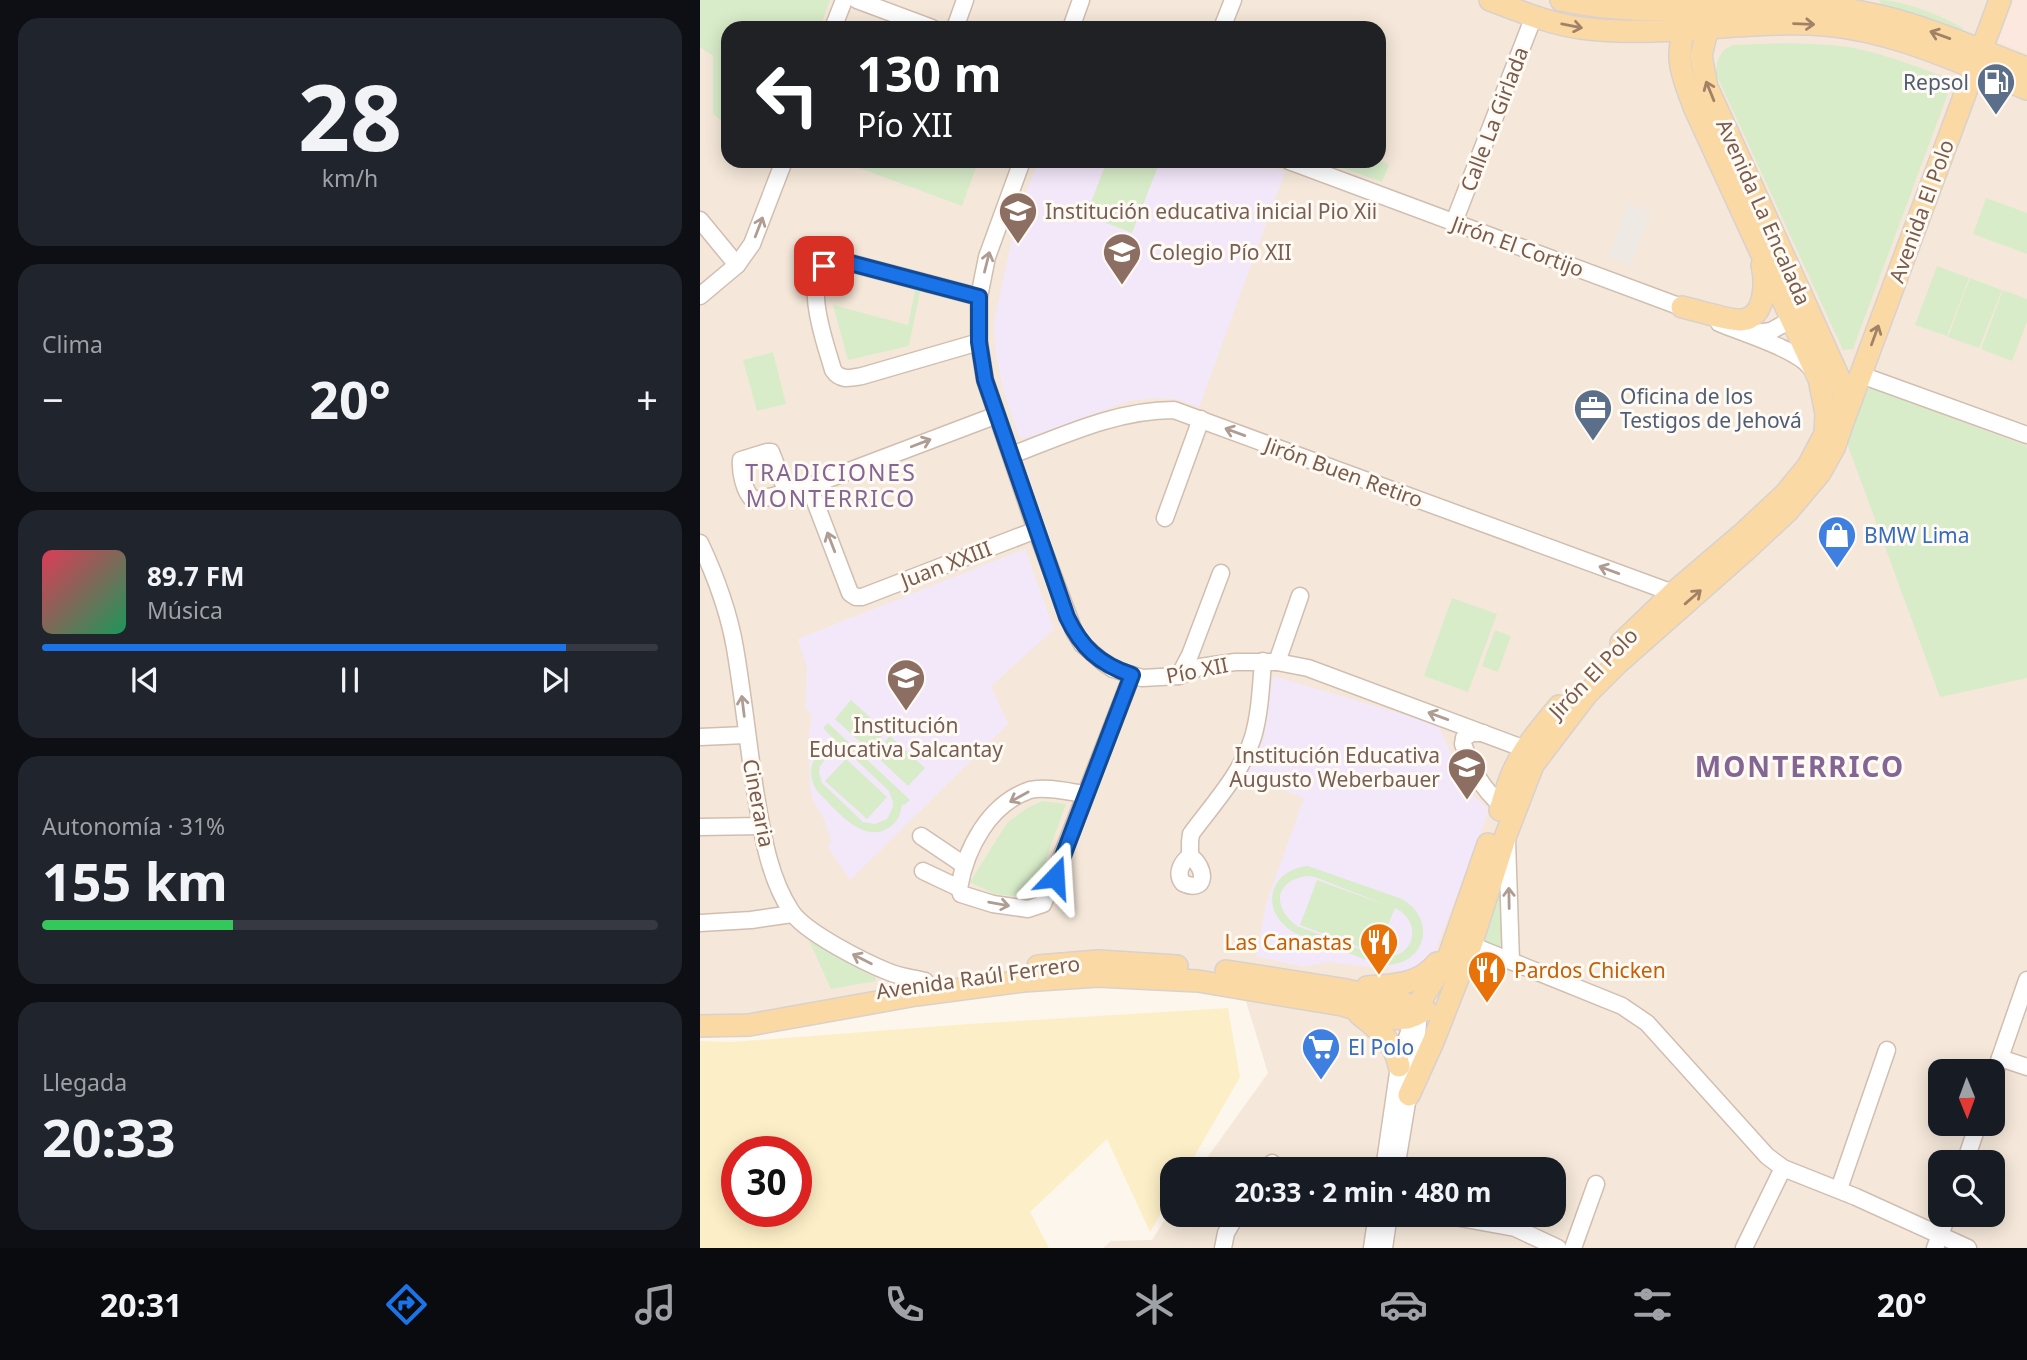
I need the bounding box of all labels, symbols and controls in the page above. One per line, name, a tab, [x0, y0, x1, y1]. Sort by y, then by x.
one-way arrow	[1792, 18, 1815, 31]
one-way arrow	[1560, 19, 1583, 33]
one-way arrow	[1930, 28, 1952, 40]
text: 130 m	[857, 40, 1002, 106]
street label: Calle La Girlada	[1454, 43, 1534, 195]
icon: left	[742, 49, 833, 140]
text: 28	[298, 54, 402, 178]
fuel station icon: Repsol	[1975, 61, 2017, 116]
place label: Repsol	[1903, 68, 1969, 96]
one-way arrow	[1702, 81, 1715, 102]
text: Pío XII	[857, 103, 953, 146]
street label: Avenida La Encalada	[1710, 114, 1818, 310]
street label: Avenida El Polo	[1882, 135, 1960, 287]
text: km/h	[322, 162, 378, 194]
school or university icon: Institución educativa inicial Pio Xii	[997, 190, 1039, 245]
place label: Institución educativa inicial Pio Xii	[1045, 197, 1377, 225]
street label: Jirón El Cortijo	[1446, 208, 1588, 283]
one-way arrow	[753, 217, 766, 238]
school or university icon: Colegio Pío XII	[1101, 231, 1143, 286]
pin	[794, 236, 854, 296]
place label: Colegio Pío XII	[1149, 238, 1292, 266]
icon: arrive	[805, 247, 843, 285]
one-way arrow	[980, 251, 994, 274]
one-way arrow	[1870, 325, 1883, 347]
text: Clima	[42, 328, 103, 360]
text: 20°	[309, 363, 391, 434]
text: −	[42, 373, 64, 425]
text: +	[636, 373, 658, 425]
place label: Oficina de los Testigos de Jehová	[1620, 382, 1802, 434]
office icon: Oficina de los Testigos de Jehová	[1572, 387, 1614, 442]
one-way arrow	[1224, 424, 1246, 437]
street label: Jirón Buen Retiro	[1259, 430, 1427, 514]
one-way arrow	[910, 436, 932, 448]
district label: TRADICIONES MONTERRICO	[745, 456, 917, 514]
shop icon: BMW Lima	[1816, 514, 1858, 569]
place label: BMW Lima	[1864, 521, 1970, 549]
one-way arrow	[823, 532, 836, 554]
street label: Juan XXIII	[895, 534, 995, 595]
text: 89.7 FM	[147, 558, 244, 594]
one-way arrow	[1598, 563, 1620, 576]
one-way arrow	[1684, 589, 1702, 605]
text: Música	[147, 594, 223, 626]
street label: Jirón El Polo	[1541, 621, 1644, 726]
street label: Pío XII	[1163, 650, 1231, 690]
school or university icon: Institución Educativa Salcantay	[885, 657, 927, 712]
icon: previous	[126, 661, 164, 699]
icon: pause	[331, 661, 369, 699]
icon: next	[536, 661, 574, 699]
one-way arrow	[736, 695, 749, 717]
one-way arrow	[1428, 709, 1450, 722]
place label: Institución Educativa Salcantay	[809, 711, 1003, 763]
place label: Institución Educativa Augusto Weberbauer	[1229, 741, 1440, 793]
school or university icon: Institución Educativa Augusto Weberbauer	[1446, 746, 1488, 801]
district label: MONTERRICO	[1695, 747, 1905, 785]
street label: Cineraria	[737, 756, 781, 850]
one-way arrow	[1009, 790, 1029, 804]
text: Autonomía · 31%	[42, 810, 225, 842]
position arrow	[1018, 840, 1092, 914]
text: 155 km	[42, 845, 228, 916]
one-way arrow	[1503, 887, 1516, 910]
one-way arrow	[987, 898, 1010, 911]
restaurant icon: Las Canastas	[1358, 921, 1400, 976]
place label: Las Canastas	[1224, 928, 1352, 956]
street label: Avenida Raúl Ferrero	[874, 949, 1082, 1005]
restaurant icon: Pardos Chicken	[1466, 949, 1508, 1004]
one-way arrow	[852, 951, 872, 965]
place label: Pardos Chicken	[1514, 956, 1666, 984]
supermarket icon: El Polo	[1300, 1026, 1342, 1081]
place label: El Polo	[1348, 1033, 1414, 1061]
north arrow	[1928, 1059, 2006, 1136]
map controls	[1928, 1059, 2005, 1227]
text: Llegada	[42, 1066, 127, 1098]
text: 20:33	[42, 1101, 176, 1172]
speed limit sign: 30	[721, 1136, 812, 1227]
button: search	[1928, 1150, 2005, 1227]
text: 20:33 · 2 min · 480 m	[1235, 1174, 1491, 1210]
icon: directions	[382, 1280, 431, 1329]
icon: music	[631, 1280, 680, 1329]
icon: phone	[880, 1280, 929, 1329]
icon: climate	[1130, 1280, 1179, 1329]
icon: car	[1379, 1280, 1428, 1329]
icon: filters	[1628, 1280, 1677, 1329]
text: 20:31	[100, 1283, 182, 1326]
text: 20°	[1877, 1283, 1927, 1326]

